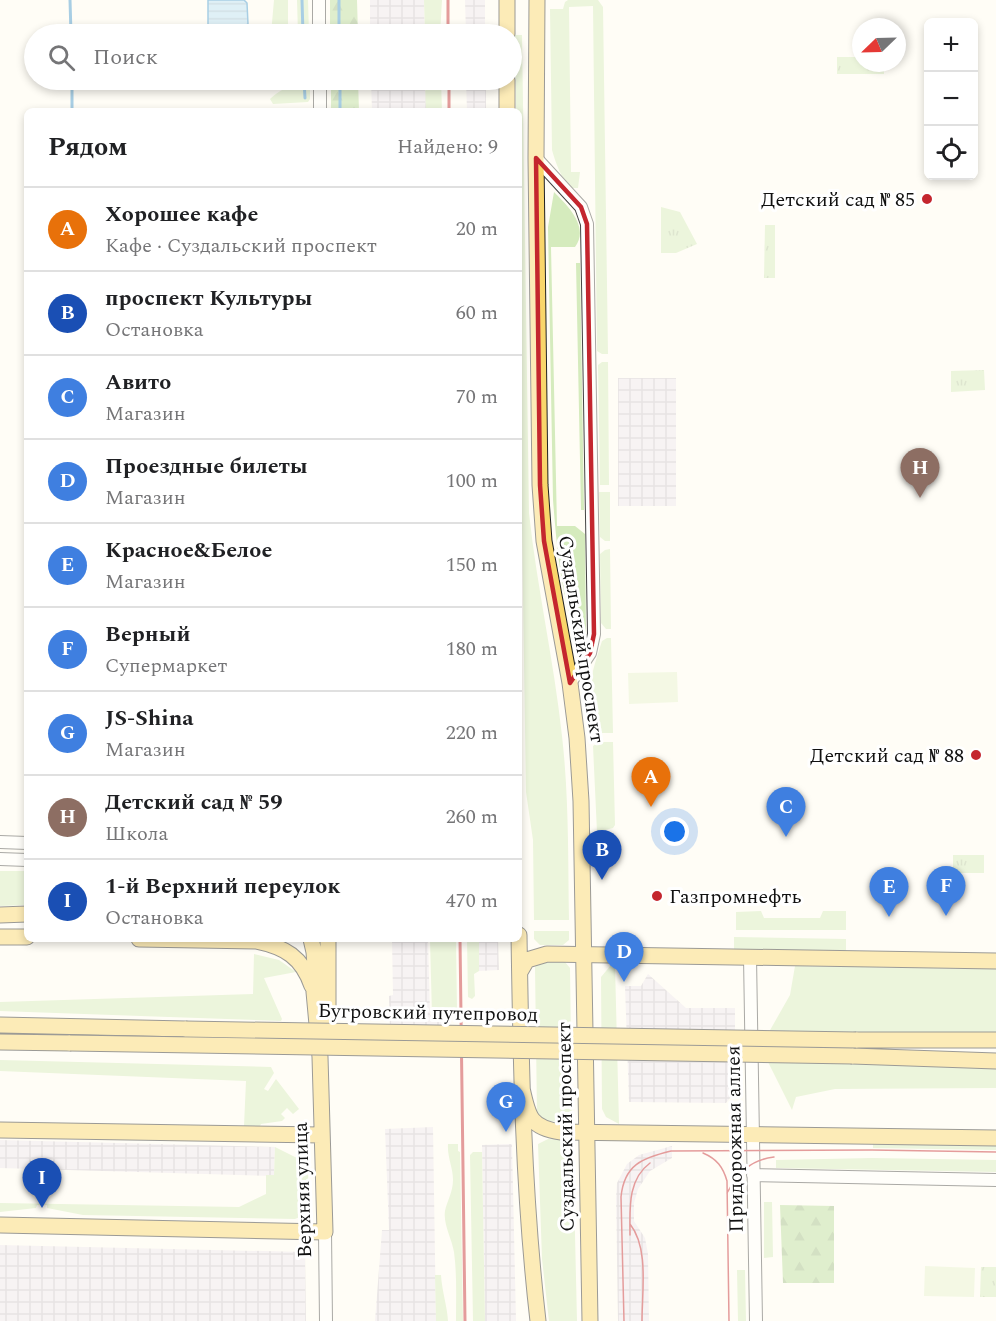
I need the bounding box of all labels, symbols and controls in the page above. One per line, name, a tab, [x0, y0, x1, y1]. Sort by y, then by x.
north arrow	[852, 18, 906, 72]
map controls	[924, 18, 978, 180]
button: +	[924, 18, 978, 72]
search box	[24, 24, 522, 90]
icon: search	[45, 41, 78, 74]
text: Поиск	[93, 41, 158, 74]
button: −	[924, 72, 978, 126]
button: locate	[924, 126, 978, 180]
text: Рядом	[48, 127, 128, 167]
text: Найдено: 9	[397, 132, 498, 162]
place label: Детский сад № 85	[761, 185, 915, 215]
marker: Детский сад № 85	[920, 192, 934, 206]
text: Хорошее кафе	[105, 198, 258, 231]
text: A	[60, 214, 75, 244]
text: 20 m	[456, 214, 498, 244]
text: Кафе · Суздальский проспект	[105, 231, 377, 261]
text: проспект Культуры	[105, 282, 312, 315]
text: B	[60, 298, 75, 328]
text: 60 m	[456, 298, 498, 328]
text: Остановка	[105, 315, 204, 345]
text: Авито	[105, 366, 171, 399]
text: C	[60, 382, 75, 412]
text: 70 m	[456, 382, 498, 412]
text: Магазин	[105, 399, 186, 429]
pin: H	[900, 448, 940, 498]
text: Проездные билеты	[105, 450, 308, 483]
text: D	[59, 466, 76, 496]
text: 100 m	[446, 466, 498, 496]
text: Магазин	[105, 483, 186, 513]
street label: Суздальский проспект	[550, 533, 612, 745]
text: Красное&Белое	[105, 534, 272, 567]
text: E	[61, 550, 74, 580]
text: 150 m	[446, 550, 498, 580]
text: Магазин	[105, 567, 186, 597]
text: Верный	[105, 618, 190, 651]
text: F	[61, 634, 74, 664]
text: 180 m	[446, 634, 498, 664]
text: Супермаркет	[105, 651, 227, 681]
text: JS-Shina	[105, 702, 194, 735]
text: G	[60, 718, 75, 748]
text: 220 m	[446, 718, 498, 748]
text: Магазин	[105, 735, 186, 765]
place label: Детский сад № 88	[810, 741, 964, 771]
marker: Детский сад № 88	[969, 748, 983, 762]
pin: A	[632, 758, 670, 807]
text: Детский сад № 59	[105, 786, 283, 819]
pin: C	[766, 788, 806, 837]
text: H	[59, 802, 76, 832]
text: 260 m	[446, 802, 498, 832]
your location	[660, 817, 689, 846]
text: Школа	[105, 819, 168, 849]
pin: B	[582, 830, 622, 880]
pin: F	[926, 866, 966, 916]
pin: E	[870, 868, 908, 917]
text: 1-й Верхний переулок	[105, 870, 341, 903]
place label: Газпромнефть	[669, 882, 801, 912]
text: I	[63, 886, 72, 916]
text: 470 m	[446, 886, 498, 916]
marker: Газпромнефть	[650, 889, 664, 903]
text: Остановка	[105, 903, 204, 933]
pin: D	[604, 932, 644, 982]
street label: Бугровский путепровод	[318, 996, 538, 1030]
street label: Суздальский проспект	[549, 1022, 583, 1232]
street label: Придорожная аллея	[718, 1045, 752, 1233]
pin: G	[486, 1082, 526, 1132]
street label: Верхняя улица	[286, 1121, 320, 1259]
pin: I	[22, 1158, 62, 1208]

